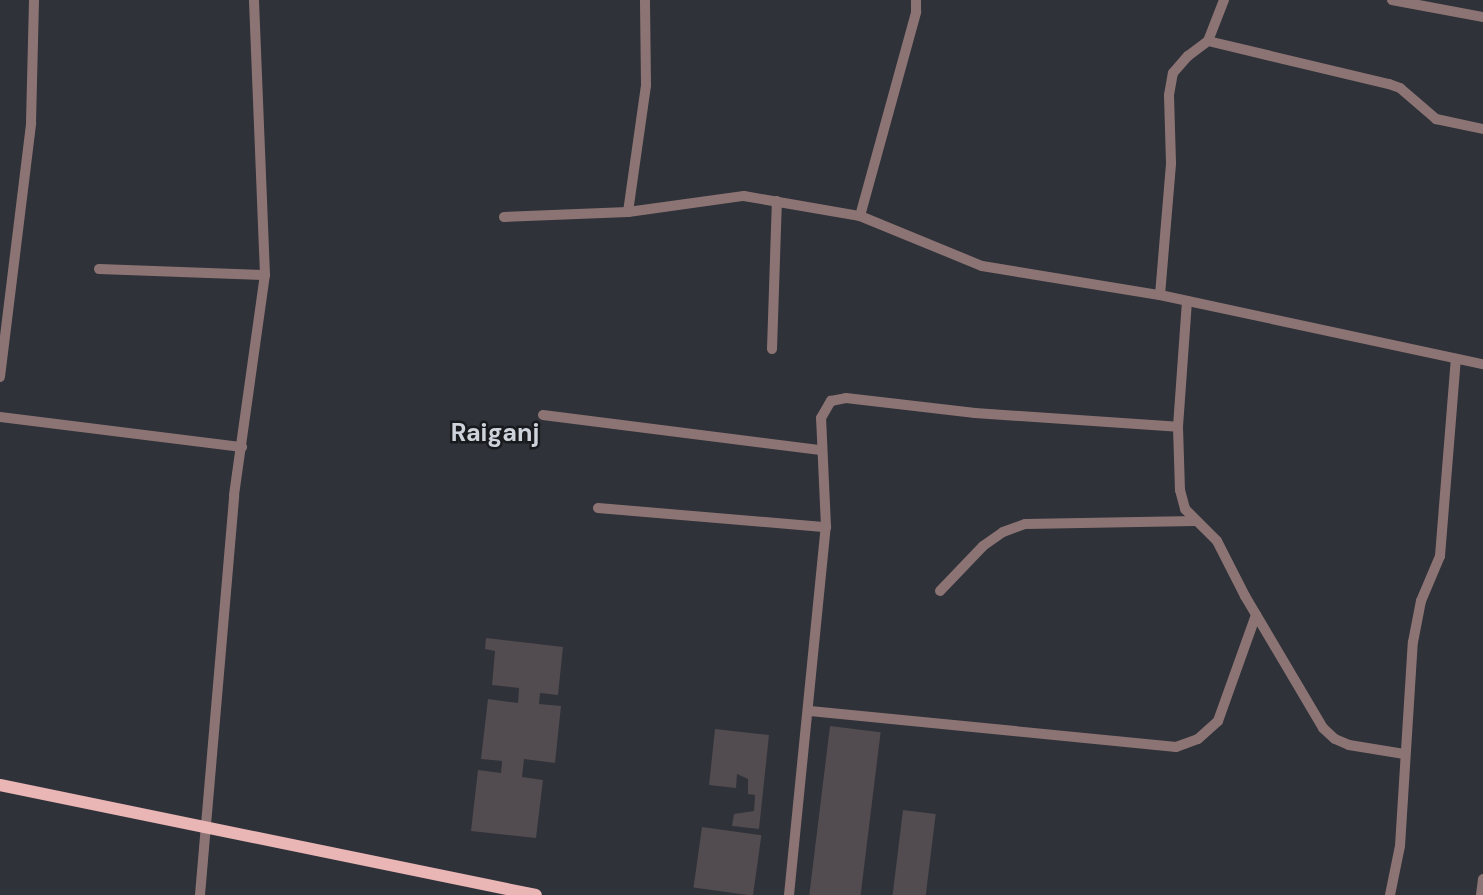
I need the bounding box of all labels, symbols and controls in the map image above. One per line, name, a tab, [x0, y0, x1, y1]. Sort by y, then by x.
district label: Raiganj	[451, 418, 539, 448]

